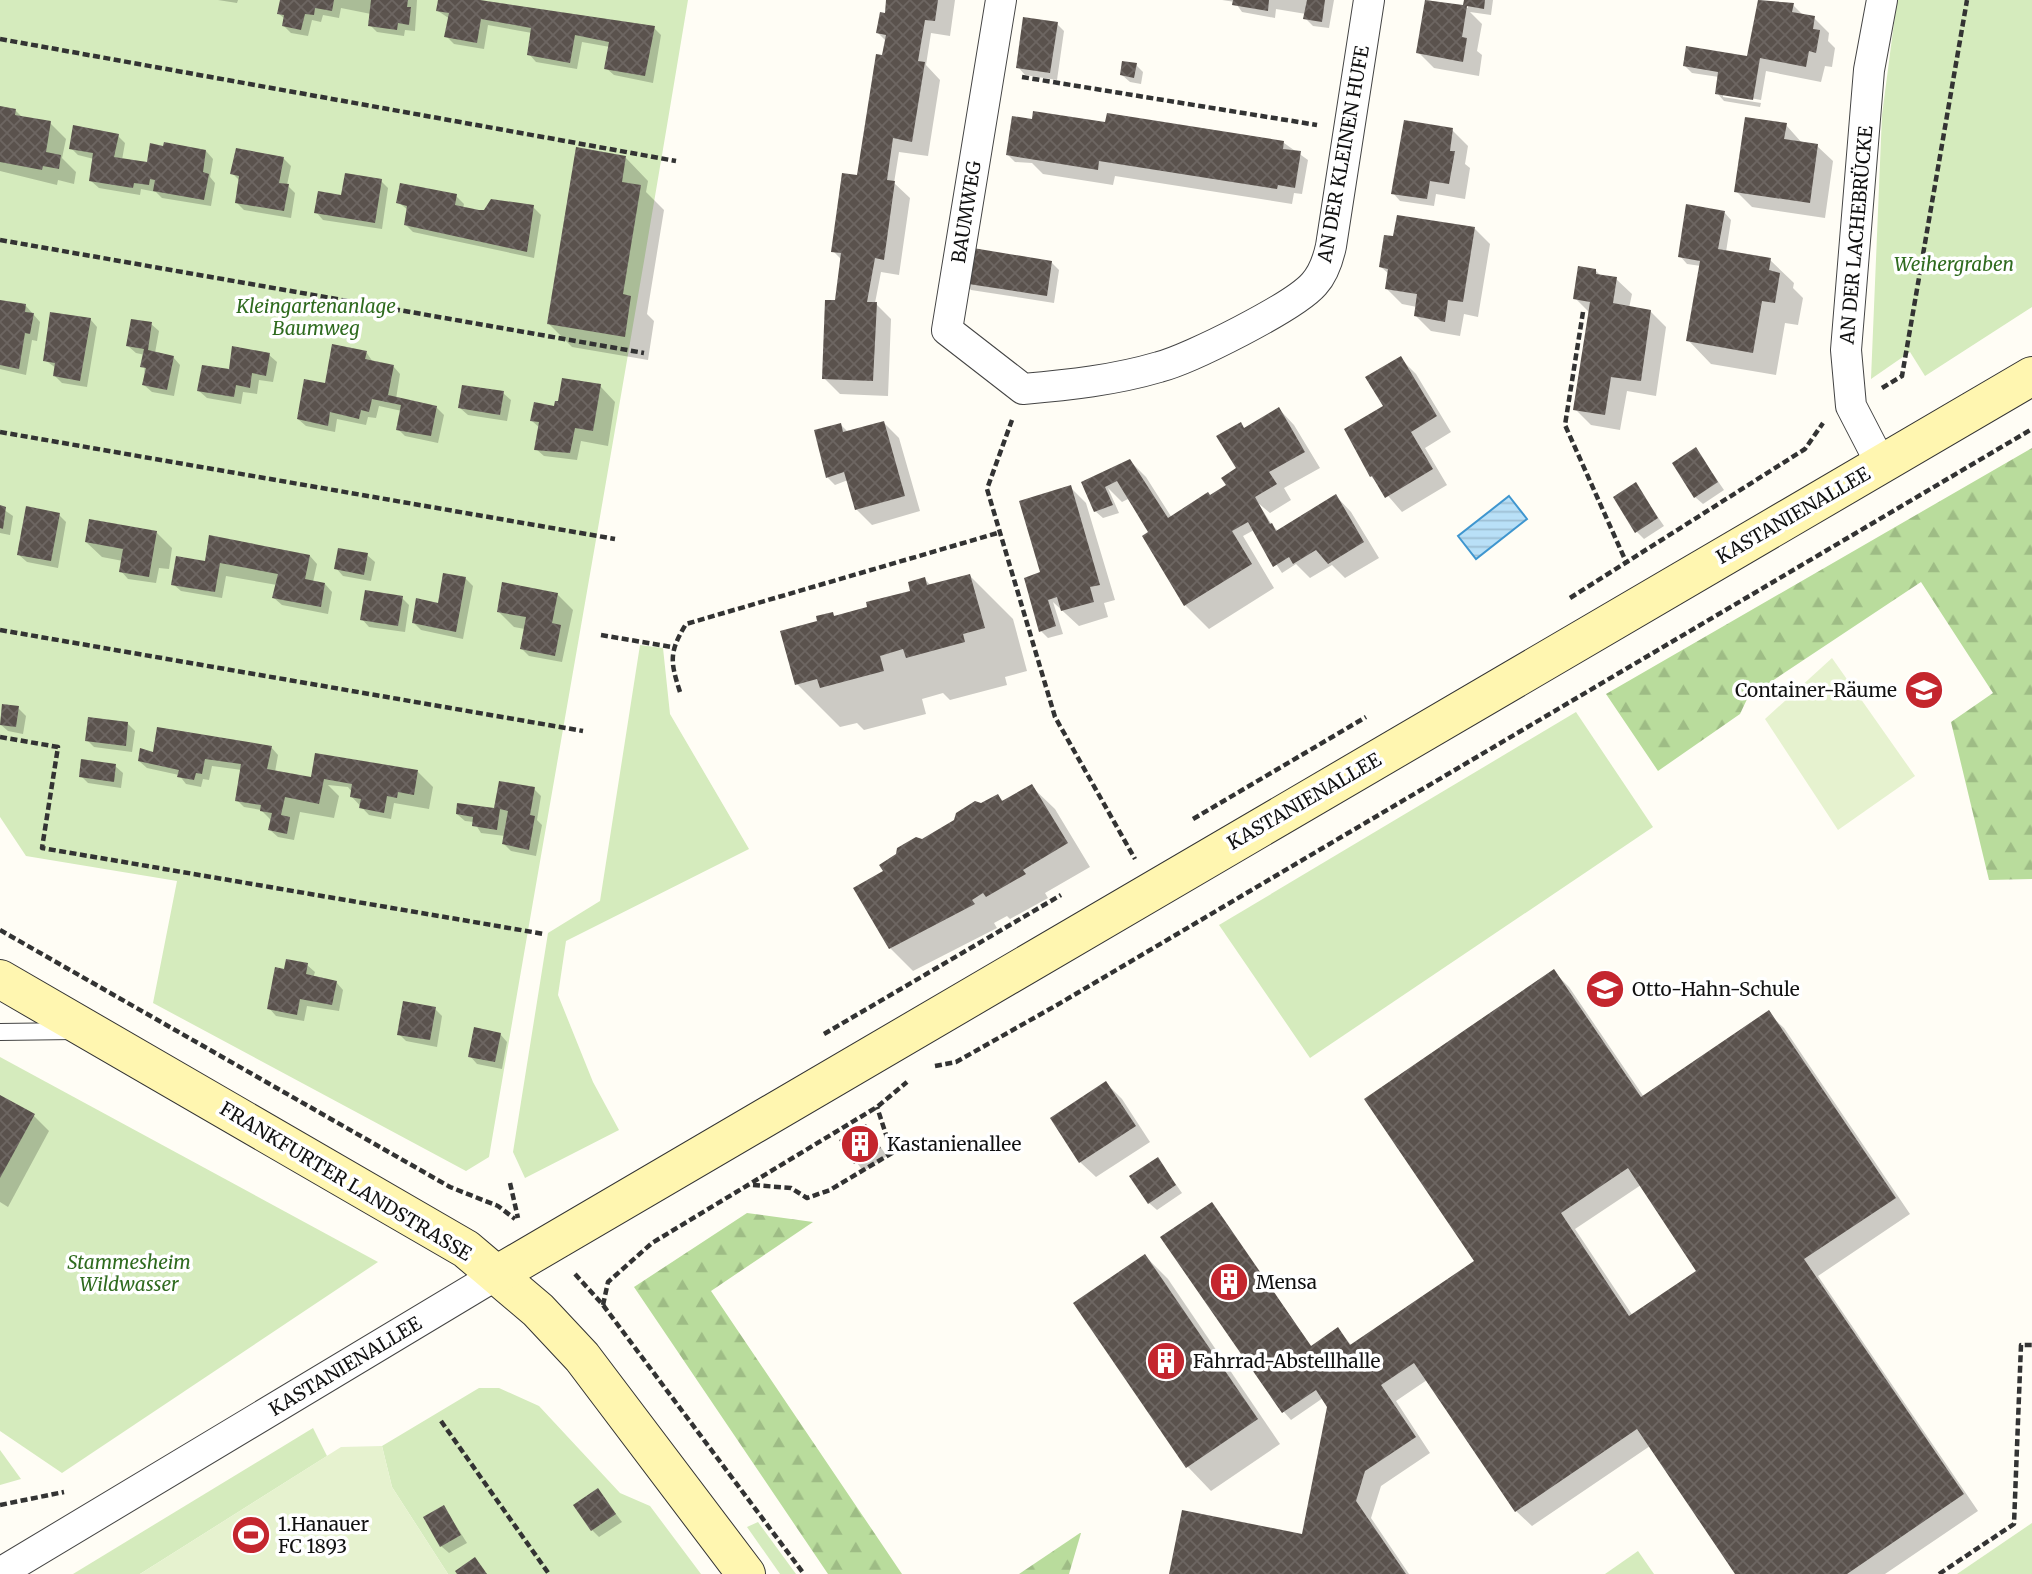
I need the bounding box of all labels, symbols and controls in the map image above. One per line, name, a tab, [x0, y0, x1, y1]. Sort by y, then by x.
street label: AN DER KLEINEN HUFE	[1312, 44, 1374, 265]
street label: AN DER LACHEBRÜCKE	[1834, 125, 1878, 346]
street label: BAUMWEG	[946, 159, 986, 265]
park label: Weihergraben	[1894, 252, 2014, 276]
park label: Kleingartenanlage Baumweg	[235, 294, 396, 340]
street label: KASTANIENALLEE	[1712, 461, 1874, 569]
school or university icon: Container-Räume	[1903, 669, 1945, 711]
place label: Container-Räume	[1735, 678, 1897, 702]
street label: KASTANIENALLEE	[1223, 747, 1385, 855]
school or university icon: Otto-Hahn-Schule	[1584, 968, 1626, 1010]
place label: Otto-Hahn-Schule	[1632, 977, 1800, 1001]
street label: FRANKFURTER LANDSTRASSE	[216, 1096, 476, 1266]
building icon: Kastanienallee	[839, 1123, 881, 1165]
place label: Kastanienallee	[887, 1132, 1021, 1156]
park label: Stammesheim Wildwasser	[67, 1250, 191, 1296]
building icon: Mensa	[1208, 1261, 1250, 1303]
place label: Mensa	[1256, 1270, 1317, 1294]
street label: KASTANIENALLEE	[264, 1311, 426, 1421]
building icon: Fahrrad-Abstellhalle	[1145, 1340, 1187, 1382]
place label: Fahrrad-Abstellhalle	[1193, 1349, 1380, 1373]
place label: 1.Hanauer FC 1893	[278, 1512, 369, 1558]
sports icon: 1.Hanauer FC 1893	[230, 1514, 272, 1556]

